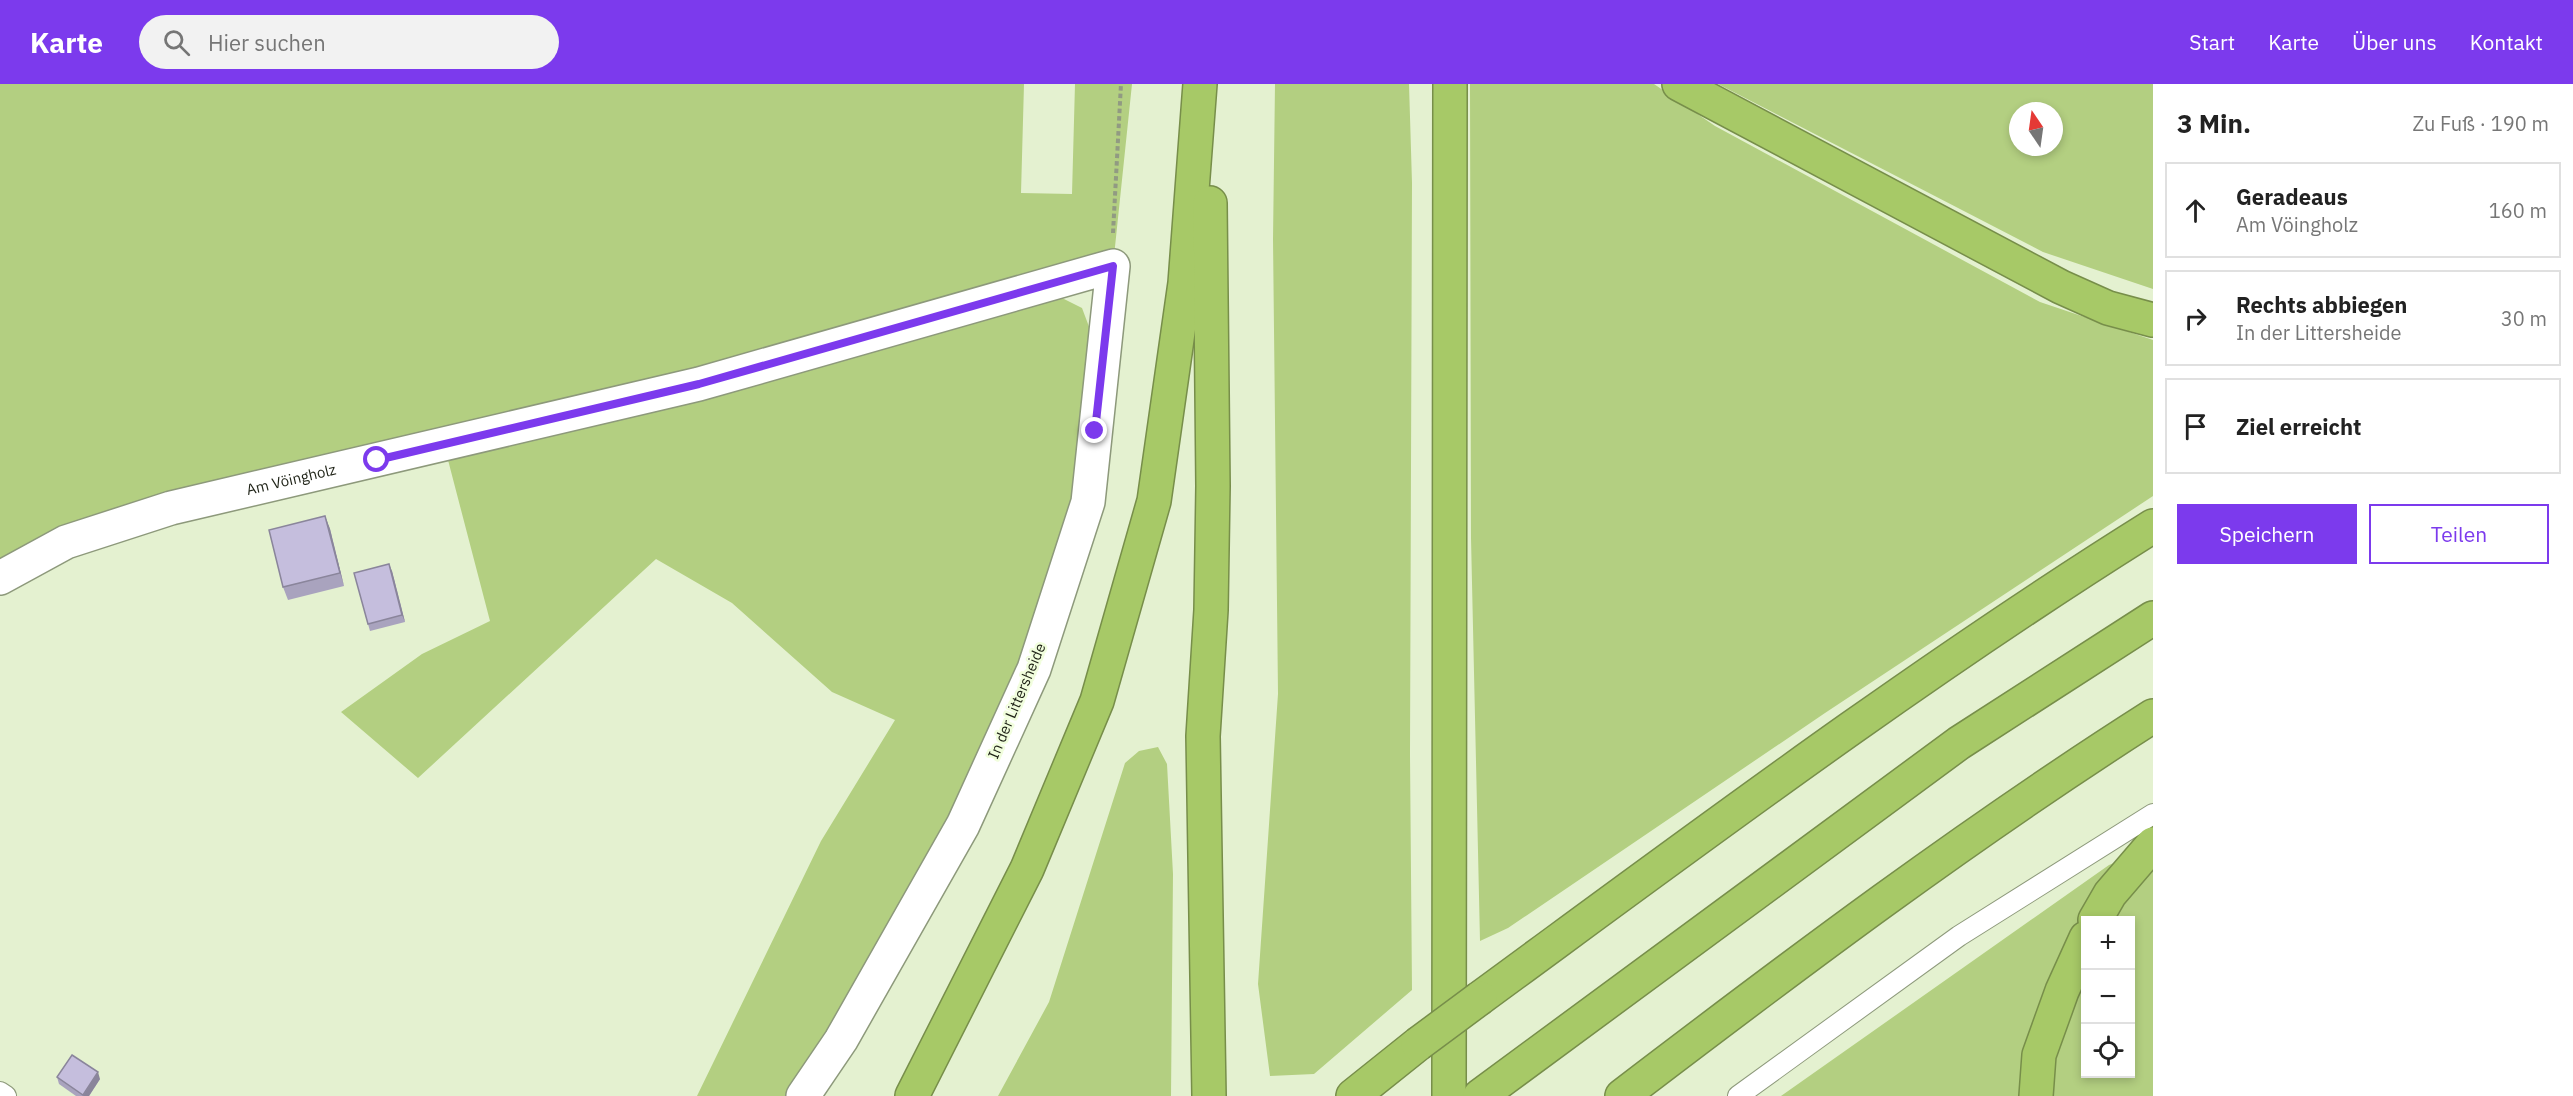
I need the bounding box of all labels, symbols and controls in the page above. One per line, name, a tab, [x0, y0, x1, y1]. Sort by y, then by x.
search box	[139, 15, 559, 69]
text: Karte	[30, 24, 103, 61]
icon: search	[160, 26, 193, 59]
text: Hier suchen	[208, 28, 326, 57]
text: Start	[2189, 28, 2235, 56]
text: Karte	[2268, 28, 2319, 56]
text: Über uns	[2352, 28, 2437, 56]
text: Kontakt	[2470, 28, 2543, 56]
north arrow	[2009, 102, 2063, 156]
text: 3 Min.	[2177, 106, 2251, 140]
text: Zu Fuß · 190 m	[2412, 110, 2549, 137]
text: Geradeaus	[2236, 182, 2348, 211]
icon: ahead	[2179, 194, 2212, 227]
text: 160 m	[2489, 197, 2547, 224]
text: Am Vöingholz	[2236, 211, 2358, 238]
text: Rechts abbiegen	[2236, 290, 2407, 319]
icon: right	[2179, 302, 2212, 335]
text: 30 m	[2501, 305, 2547, 332]
text: In der Littersheide	[2236, 319, 2402, 346]
icon: arrive	[2179, 410, 2212, 443]
text: Ziel erreicht	[2236, 412, 2361, 441]
route end	[1081, 417, 1107, 443]
route start	[363, 446, 389, 472]
street label: Am Vöingholz	[244, 460, 338, 499]
button: Speichern	[2177, 504, 2357, 564]
button: Teilen	[2369, 504, 2549, 564]
street label: In der Littersheide	[984, 640, 1050, 762]
map controls	[2081, 916, 2135, 1078]
button: +	[2081, 916, 2135, 970]
button: −	[2081, 970, 2135, 1024]
button: locate	[2081, 1024, 2135, 1078]

